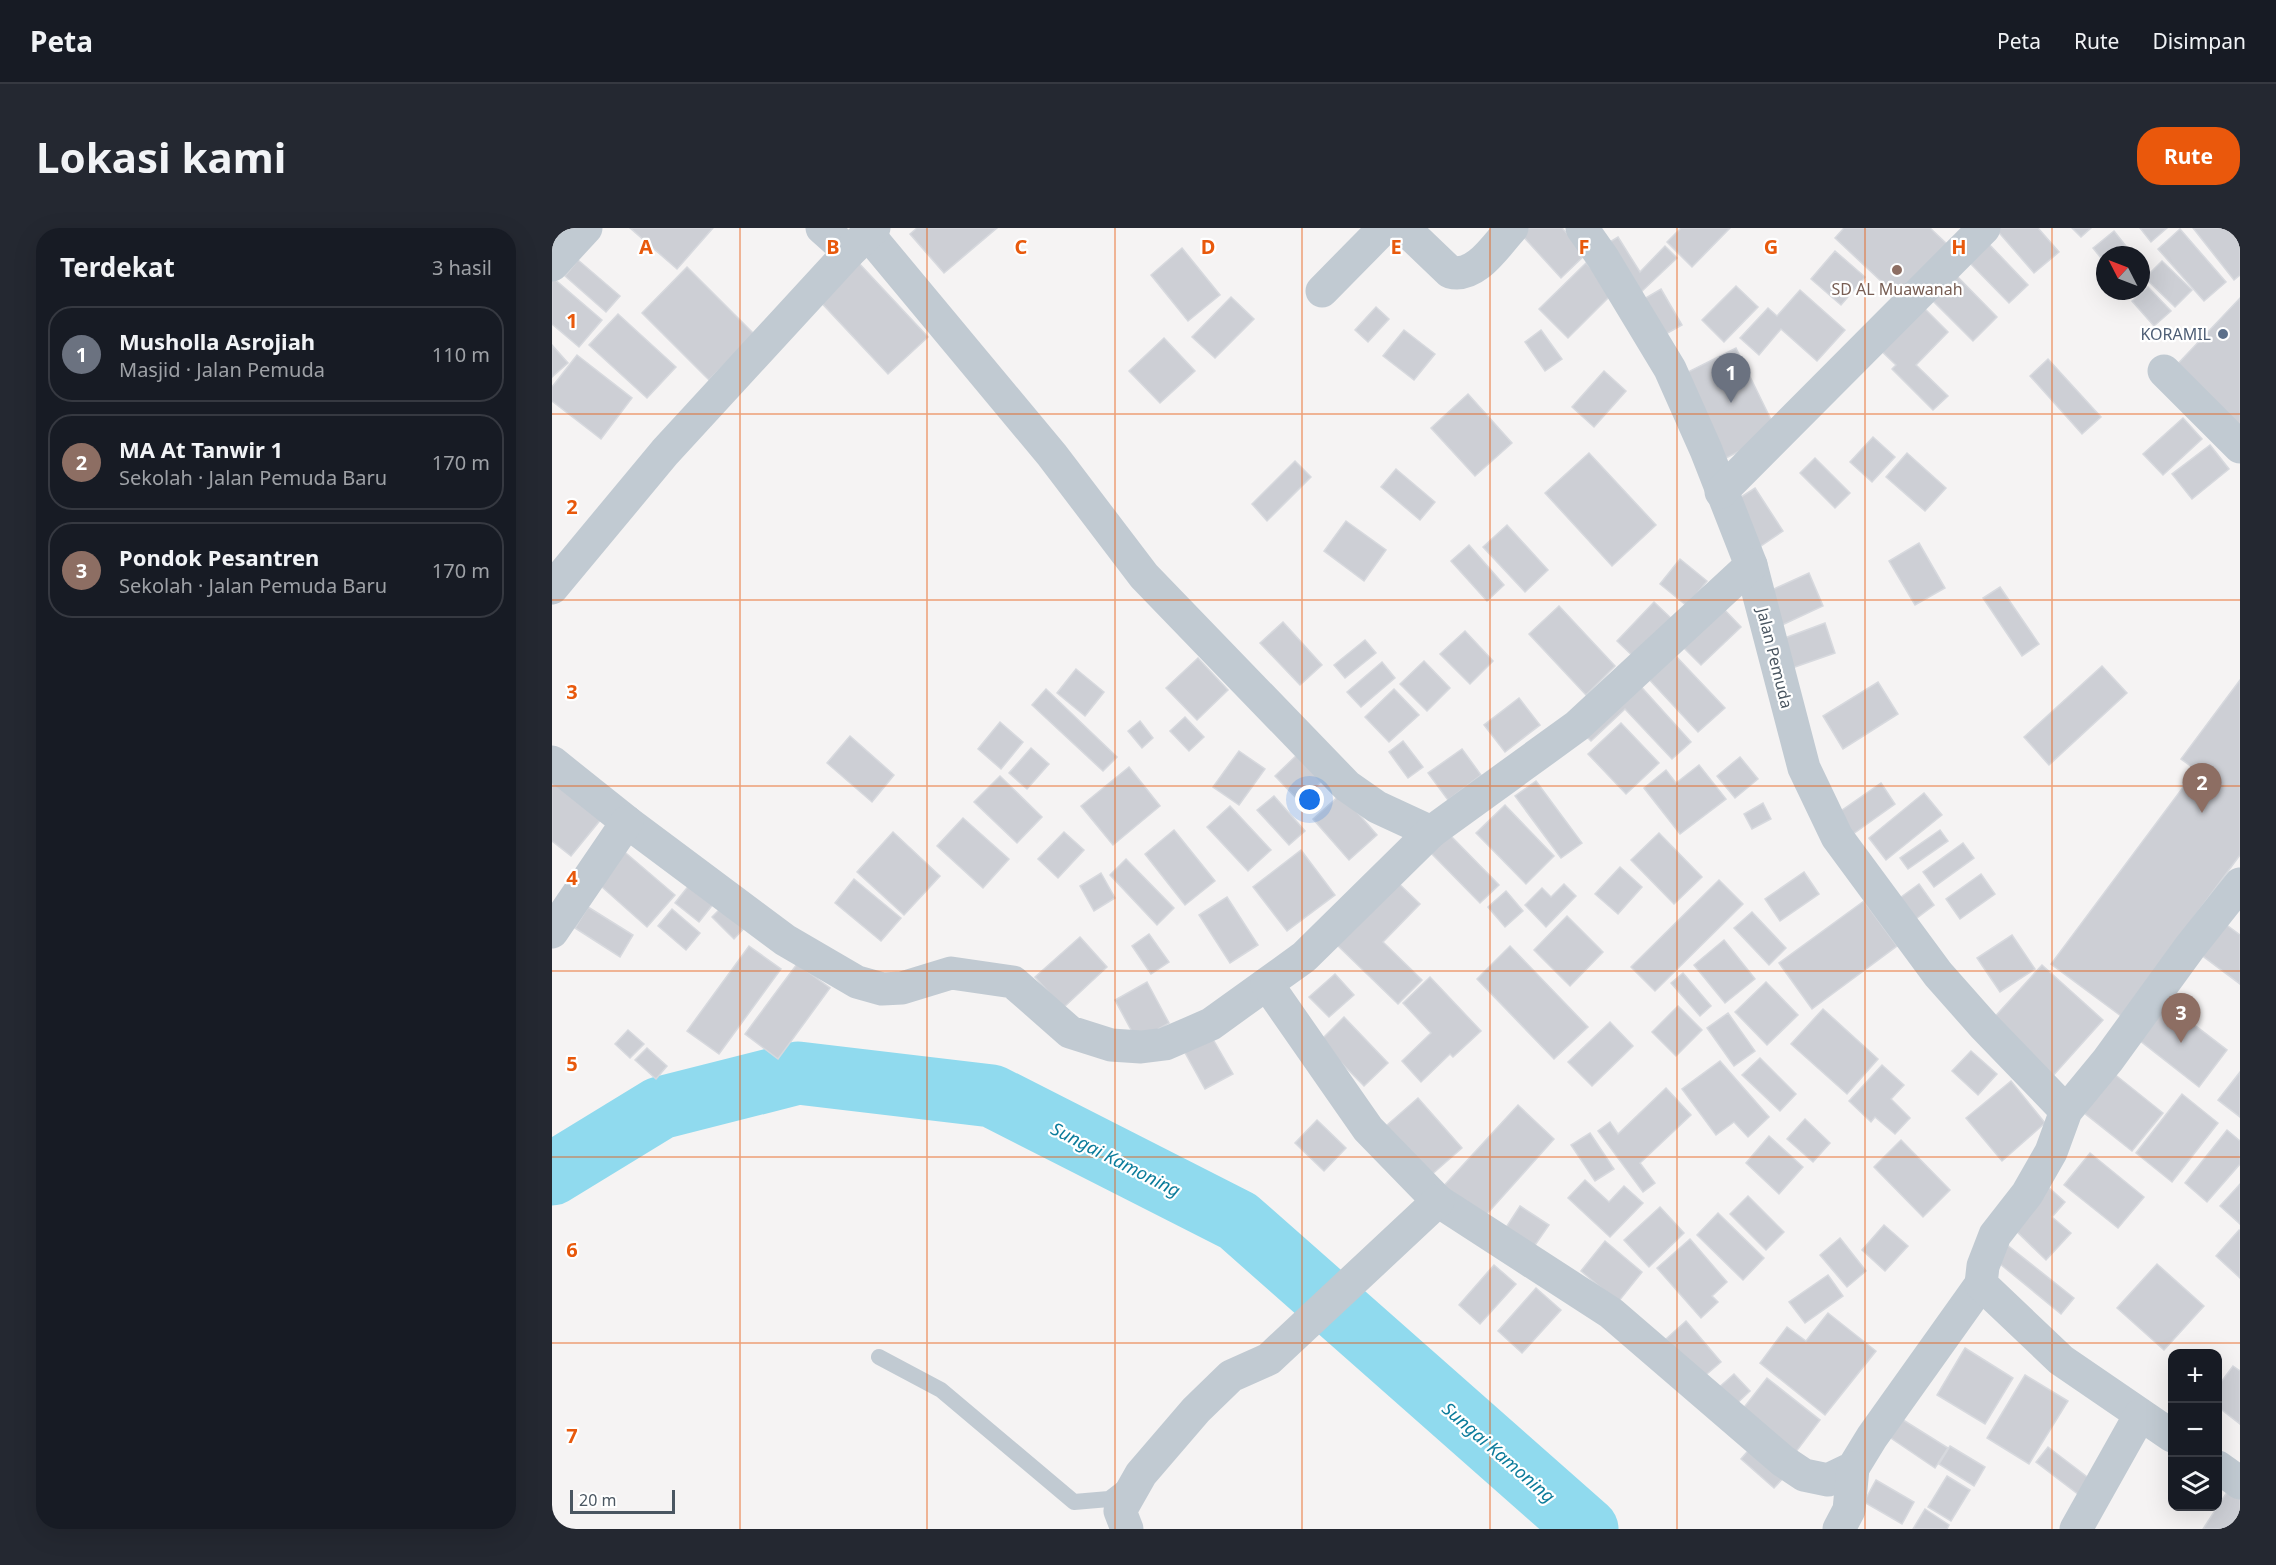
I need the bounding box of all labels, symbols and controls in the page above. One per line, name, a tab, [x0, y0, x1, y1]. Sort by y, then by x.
text: Peta	[30, 22, 93, 60]
text: Peta	[1997, 27, 2041, 55]
text: Rute	[2074, 27, 2119, 55]
text: Disimpan	[2152, 27, 2246, 55]
button: Rute	[2137, 127, 2240, 185]
text: Lokasi kami	[36, 128, 286, 185]
text: A	[639, 233, 653, 260]
text: B	[826, 233, 840, 260]
text: C	[1015, 233, 1028, 260]
text: D	[1201, 233, 1215, 260]
text: E	[1390, 233, 1402, 260]
text: F	[1579, 233, 1589, 260]
text: G	[1764, 233, 1778, 260]
text: H	[1951, 233, 1967, 260]
north arrow	[2096, 246, 2150, 300]
text: Terdekat	[60, 249, 175, 285]
text: 3 hasil	[432, 254, 492, 281]
marker: SD AL Muawanah	[1890, 263, 1904, 277]
place label: SD AL Muawanah	[1831, 278, 1963, 300]
text: 1	[566, 307, 578, 334]
place label: KORAMIL	[2140, 323, 2211, 345]
text: Musholla Asrojiah	[119, 326, 315, 356]
marker: KORAMIL	[2216, 327, 2230, 341]
text: 1	[76, 341, 87, 368]
text: 110 m	[432, 341, 490, 368]
pin: 1	[1712, 354, 1750, 403]
text: Masjid · Jalan Pemuda	[119, 356, 325, 383]
text: MA At Tanwir 1	[119, 434, 283, 464]
text: 2	[76, 449, 87, 476]
text: 170 m	[432, 449, 490, 476]
text: Sekolah · Jalan Pemuda Baru	[119, 464, 387, 491]
text: 2	[566, 493, 578, 520]
text: Pondok Pesantren	[119, 542, 319, 572]
text: 3	[76, 557, 87, 584]
text: 170 m	[432, 557, 490, 584]
text: Sekolah · Jalan Pemuda Baru	[119, 572, 387, 599]
street label: Jalan Pemuda	[1751, 603, 1798, 711]
text: 3	[566, 678, 578, 705]
pin: 2	[2182, 764, 2222, 813]
your location	[1295, 785, 1324, 814]
text: 4	[566, 864, 578, 891]
pin: 3	[2162, 994, 2200, 1043]
text: 5	[566, 1050, 578, 1077]
water label: Sungai Kamoning	[1047, 1116, 1185, 1202]
text: 6	[566, 1236, 578, 1263]
map controls	[2168, 1349, 2222, 1511]
button: +	[2168, 1349, 2222, 1403]
water label: Sungai Kamoning	[1438, 1396, 1560, 1508]
button: −	[2168, 1403, 2222, 1457]
text: 7	[566, 1422, 578, 1449]
button: layers	[2168, 1457, 2222, 1511]
scale bar	[570, 1487, 675, 1514]
text: 20 m	[579, 1489, 616, 1511]

